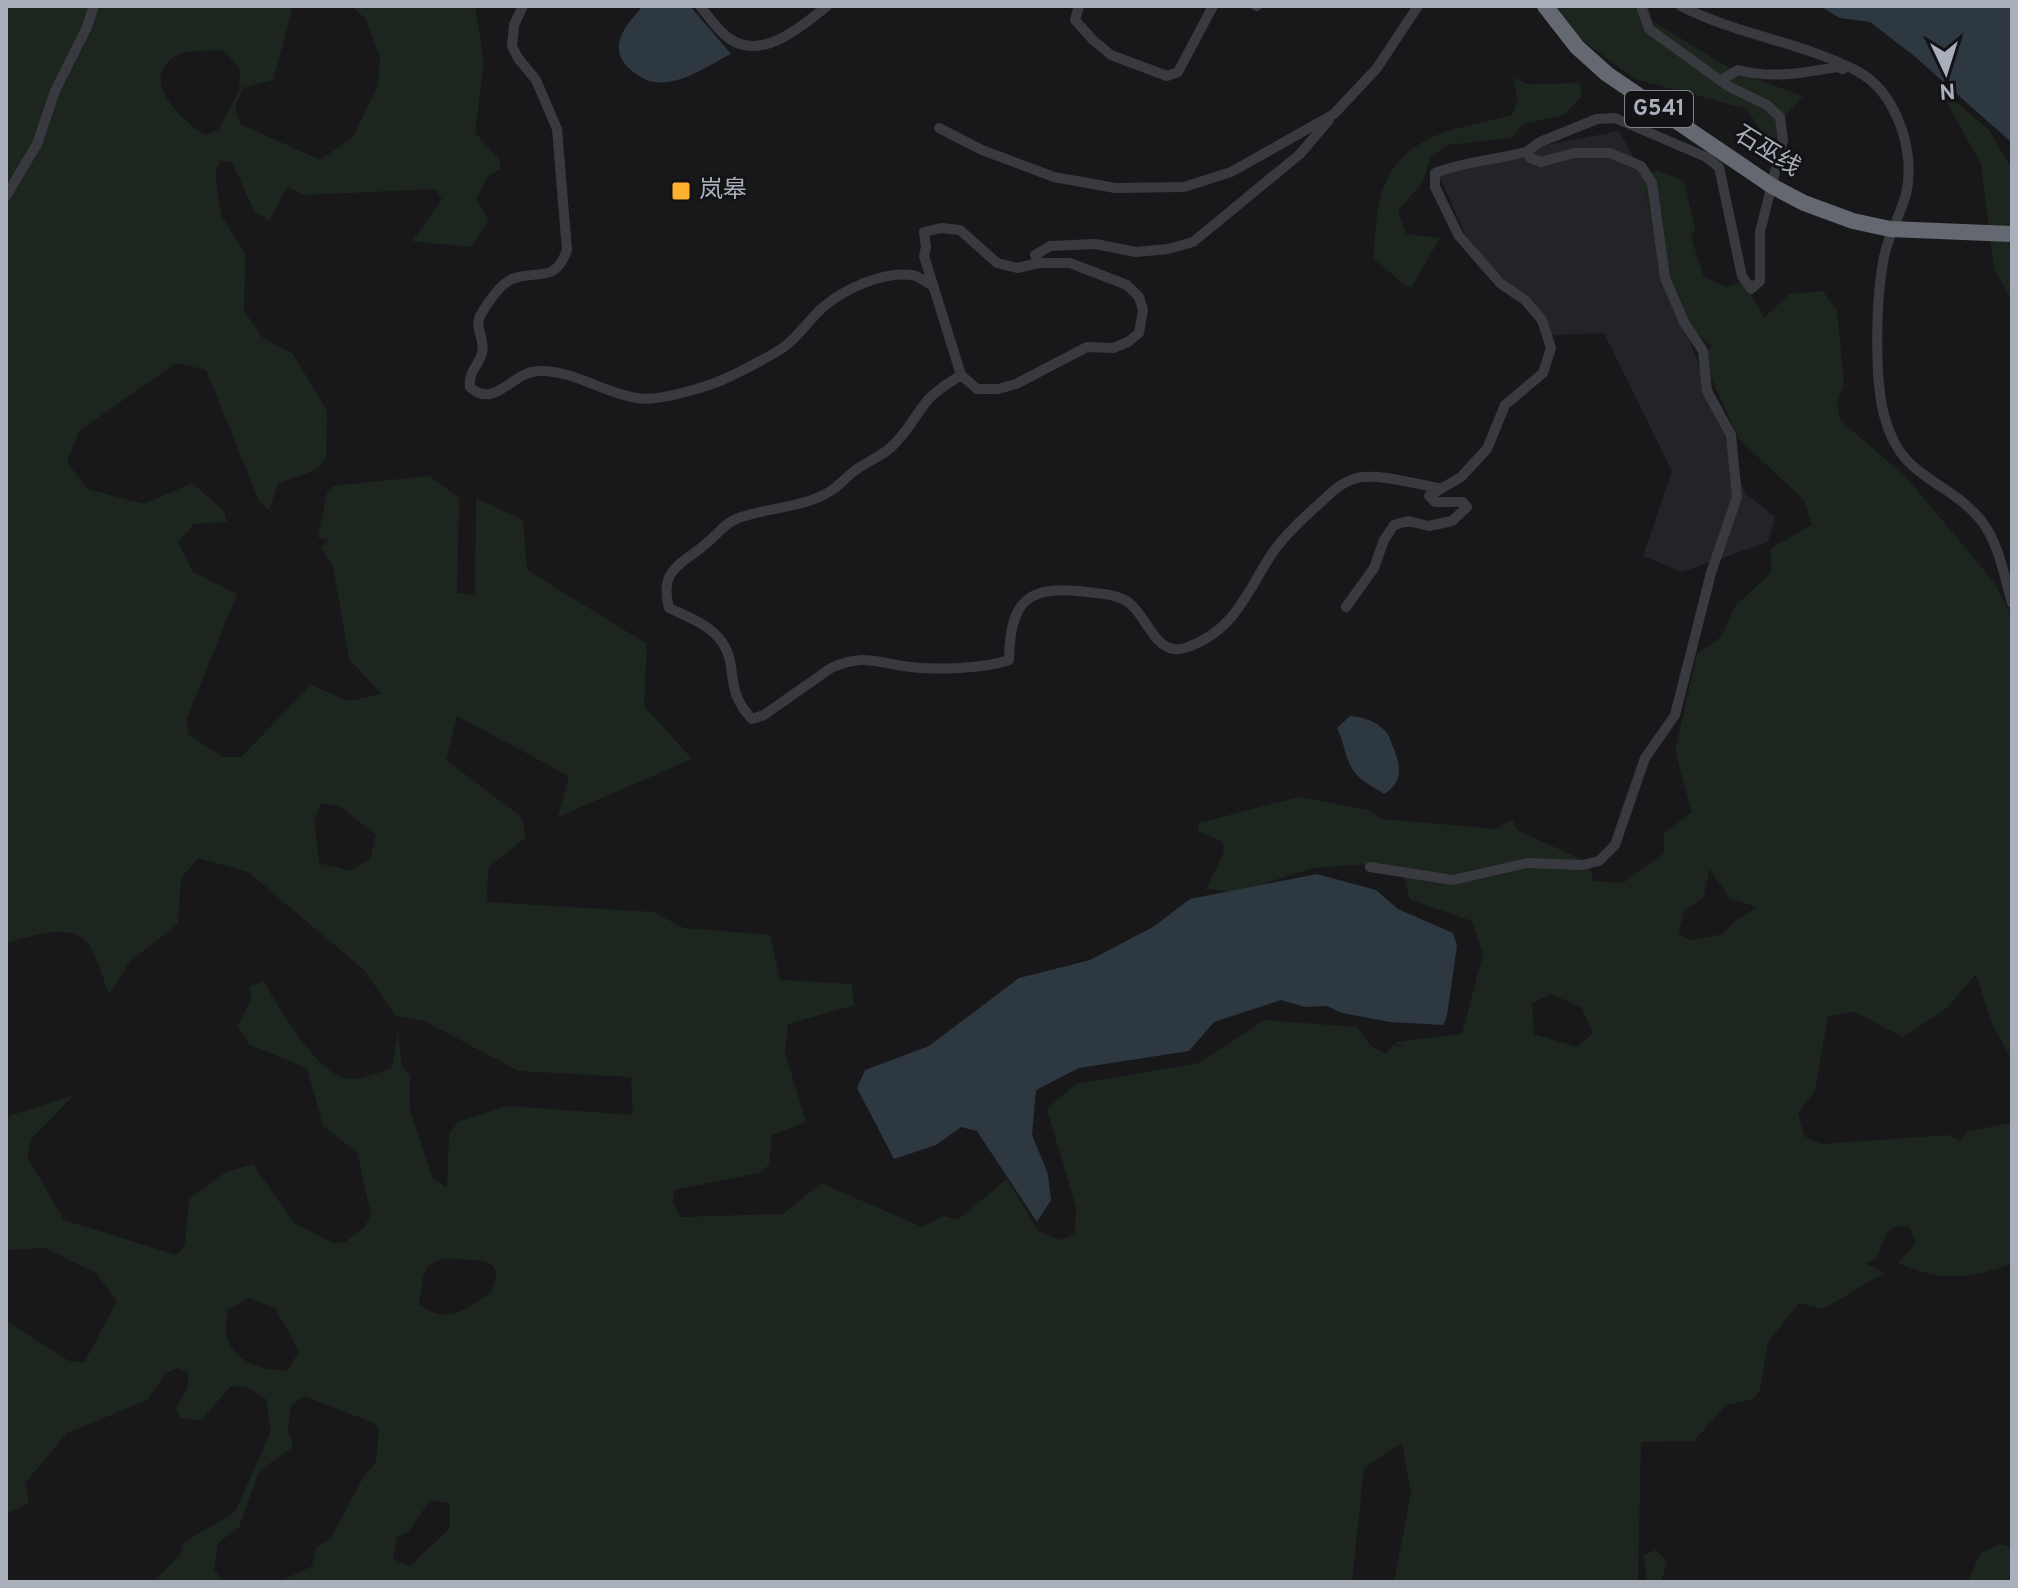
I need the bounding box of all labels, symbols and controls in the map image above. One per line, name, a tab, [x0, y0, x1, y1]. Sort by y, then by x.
north arrow	[1906, 32, 1986, 112]
text: N	[1938, 75, 1956, 103]
road number: G541	[1625, 91, 1693, 127]
street label: 石巫线	[1729, 120, 1805, 184]
place label: 岚皋	[699, 176, 747, 206]
marker: 岚皋	[670, 180, 692, 202]

